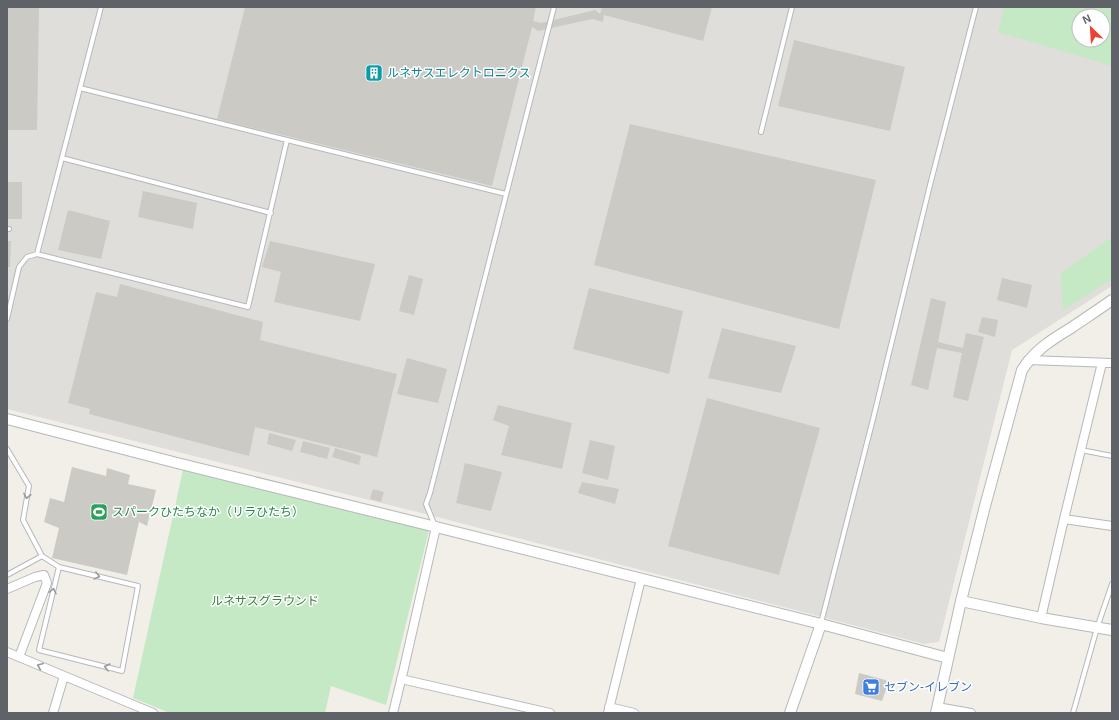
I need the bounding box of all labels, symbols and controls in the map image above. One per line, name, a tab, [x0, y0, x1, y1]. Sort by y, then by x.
north arrow	[1071, 8, 1111, 48]
text: N	[1081, 12, 1093, 26]
building icon: ルネサスエレクトロニクス	[364, 63, 384, 83]
place label: ルネサスエレクトロニクス	[387, 66, 530, 80]
one-way arrow	[24, 493, 32, 499]
sports icon: スパークひたちなか（リラひたち）	[89, 502, 109, 522]
place label: スパークひたちなか（リラひたち）	[112, 505, 304, 519]
one-way arrow	[93, 571, 100, 580]
one-way arrow	[48, 588, 56, 594]
park label: ルネサスグラウンド	[211, 594, 319, 608]
one-way arrow	[37, 662, 44, 670]
one-way arrow	[103, 664, 110, 672]
supermarket icon: セブン-イレブン	[861, 677, 881, 697]
place label: セブン-イレブン	[884, 680, 972, 694]

